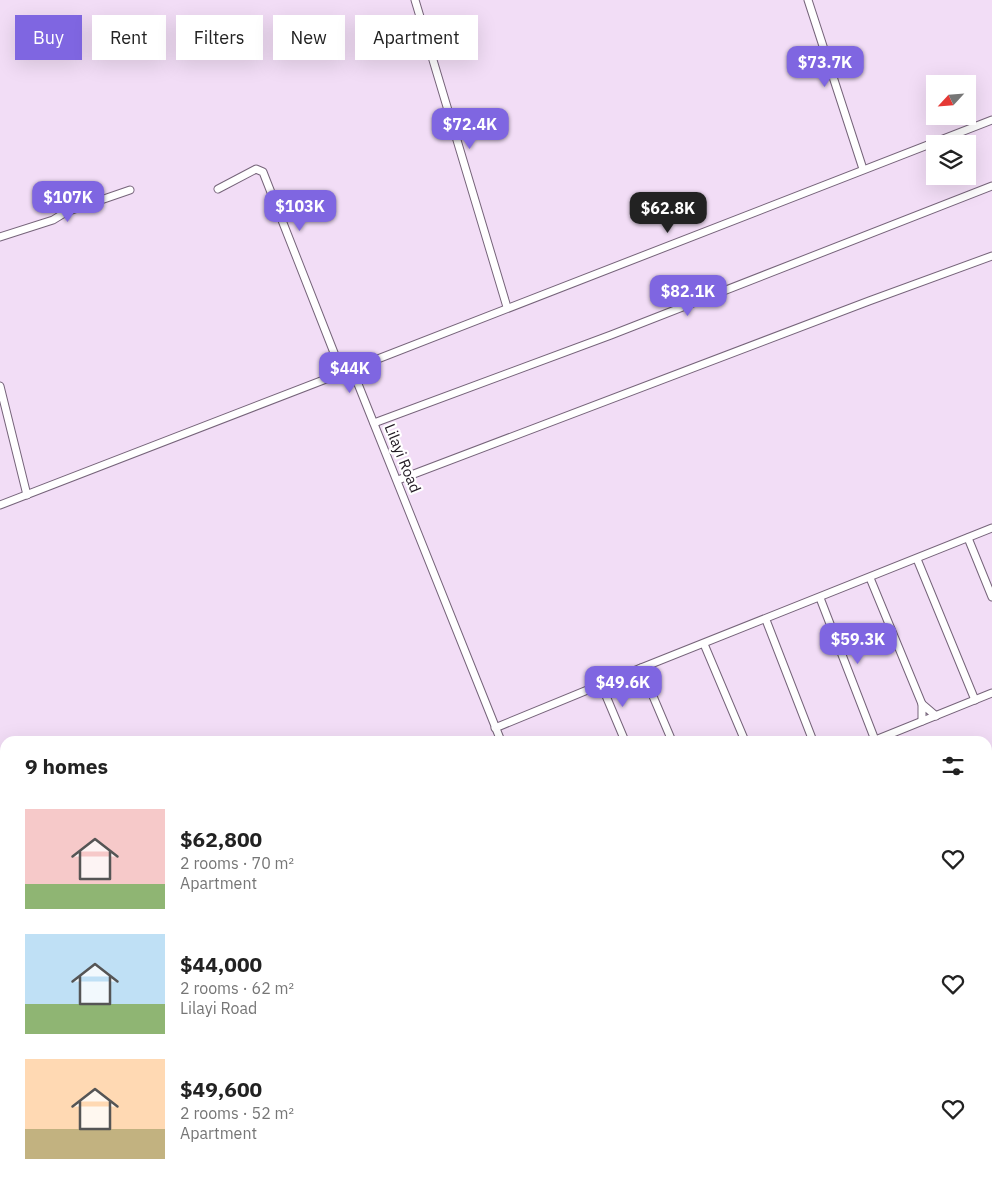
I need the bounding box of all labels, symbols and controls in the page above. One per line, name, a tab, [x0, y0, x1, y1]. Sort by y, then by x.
chip: Buy	[15, 15, 82, 60]
chip: Rent	[92, 15, 166, 60]
chip: Filters	[176, 15, 263, 60]
chip: New	[273, 15, 345, 60]
chip: Apartment	[355, 15, 478, 60]
pin: $73.7K	[784, 46, 866, 88]
text: $73.7K	[798, 52, 852, 72]
north arrow	[926, 75, 976, 125]
map controls	[926, 75, 976, 185]
pin: $72.4K	[429, 108, 511, 150]
text: $72.4K	[443, 114, 497, 134]
button: layers	[926, 135, 976, 185]
pin: $107K	[33, 180, 103, 223]
text: $107K	[43, 187, 93, 207]
pin: $103K	[265, 190, 335, 232]
pin: $62.8K	[627, 192, 709, 234]
text: $103K	[275, 196, 325, 216]
text: $62.8K	[641, 198, 695, 218]
pin: $82.1K	[647, 274, 729, 317]
text: $82.1K	[661, 281, 715, 301]
pin: $44K	[320, 352, 380, 394]
text: $44K	[330, 358, 370, 378]
street label: Lilayi Road	[381, 421, 425, 495]
pin: $59.3K	[817, 622, 899, 665]
text: $59.3K	[831, 629, 885, 649]
pin: $49.6K	[582, 666, 664, 708]
text: $49.6K	[596, 672, 650, 692]
text: 9 homes	[25, 752, 108, 780]
icon: filters	[939, 752, 967, 780]
text: $62,800	[180, 825, 262, 853]
icon: home	[65, 829, 125, 889]
icon: heart	[939, 845, 967, 873]
text: 2 rooms · 70 m²	[180, 853, 294, 873]
text: Apartment	[180, 873, 257, 893]
text: $44,000	[180, 950, 262, 978]
icon: home	[65, 954, 125, 1014]
icon: heart	[939, 970, 967, 998]
text: 2 rooms · 62 m²	[180, 978, 294, 998]
text: Lilayi Road	[180, 998, 257, 1018]
text: $49,600	[180, 1075, 262, 1103]
icon: home	[65, 1079, 125, 1139]
icon: heart	[939, 1095, 967, 1123]
text: 2 rooms · 52 m²	[180, 1103, 294, 1123]
text: Apartment	[180, 1123, 257, 1143]

